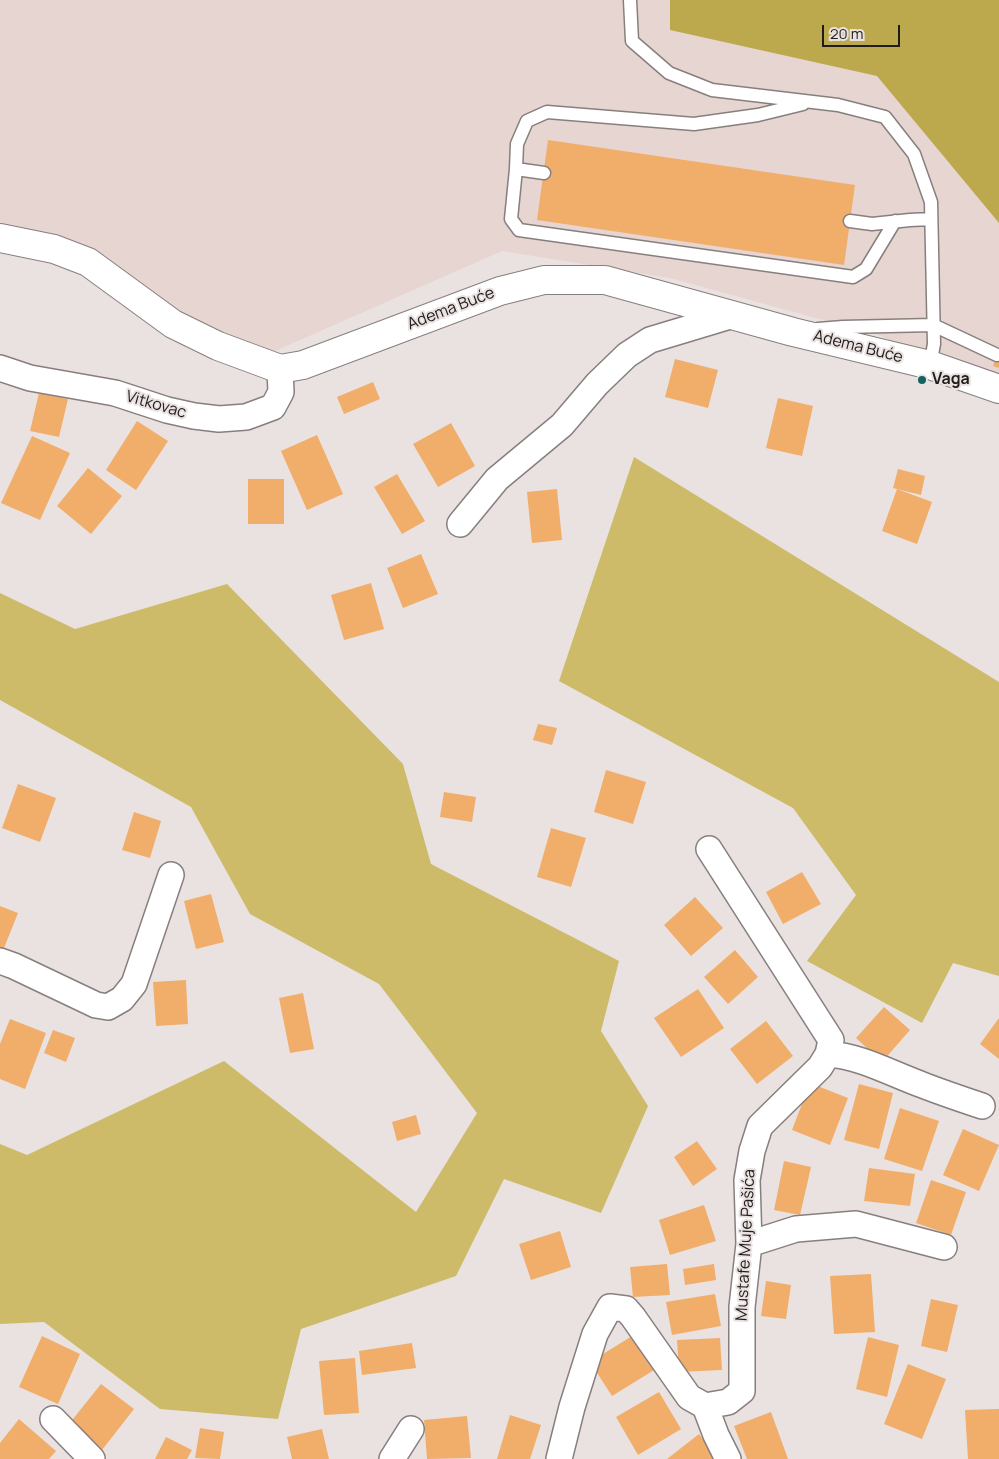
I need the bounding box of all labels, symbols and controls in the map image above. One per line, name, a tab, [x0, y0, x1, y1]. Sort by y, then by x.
scale bar	[824, 15, 902, 47]
text: 20 m	[830, 23, 863, 44]
street label: Adema Buće	[405, 284, 497, 334]
street label: Adema Buće	[811, 327, 905, 367]
place label: Vaga	[932, 370, 970, 390]
marker: Vaga	[916, 374, 928, 386]
street label: Vitkovac	[124, 387, 188, 423]
street label: Mustafe Muje Pašića	[732, 1169, 760, 1321]

